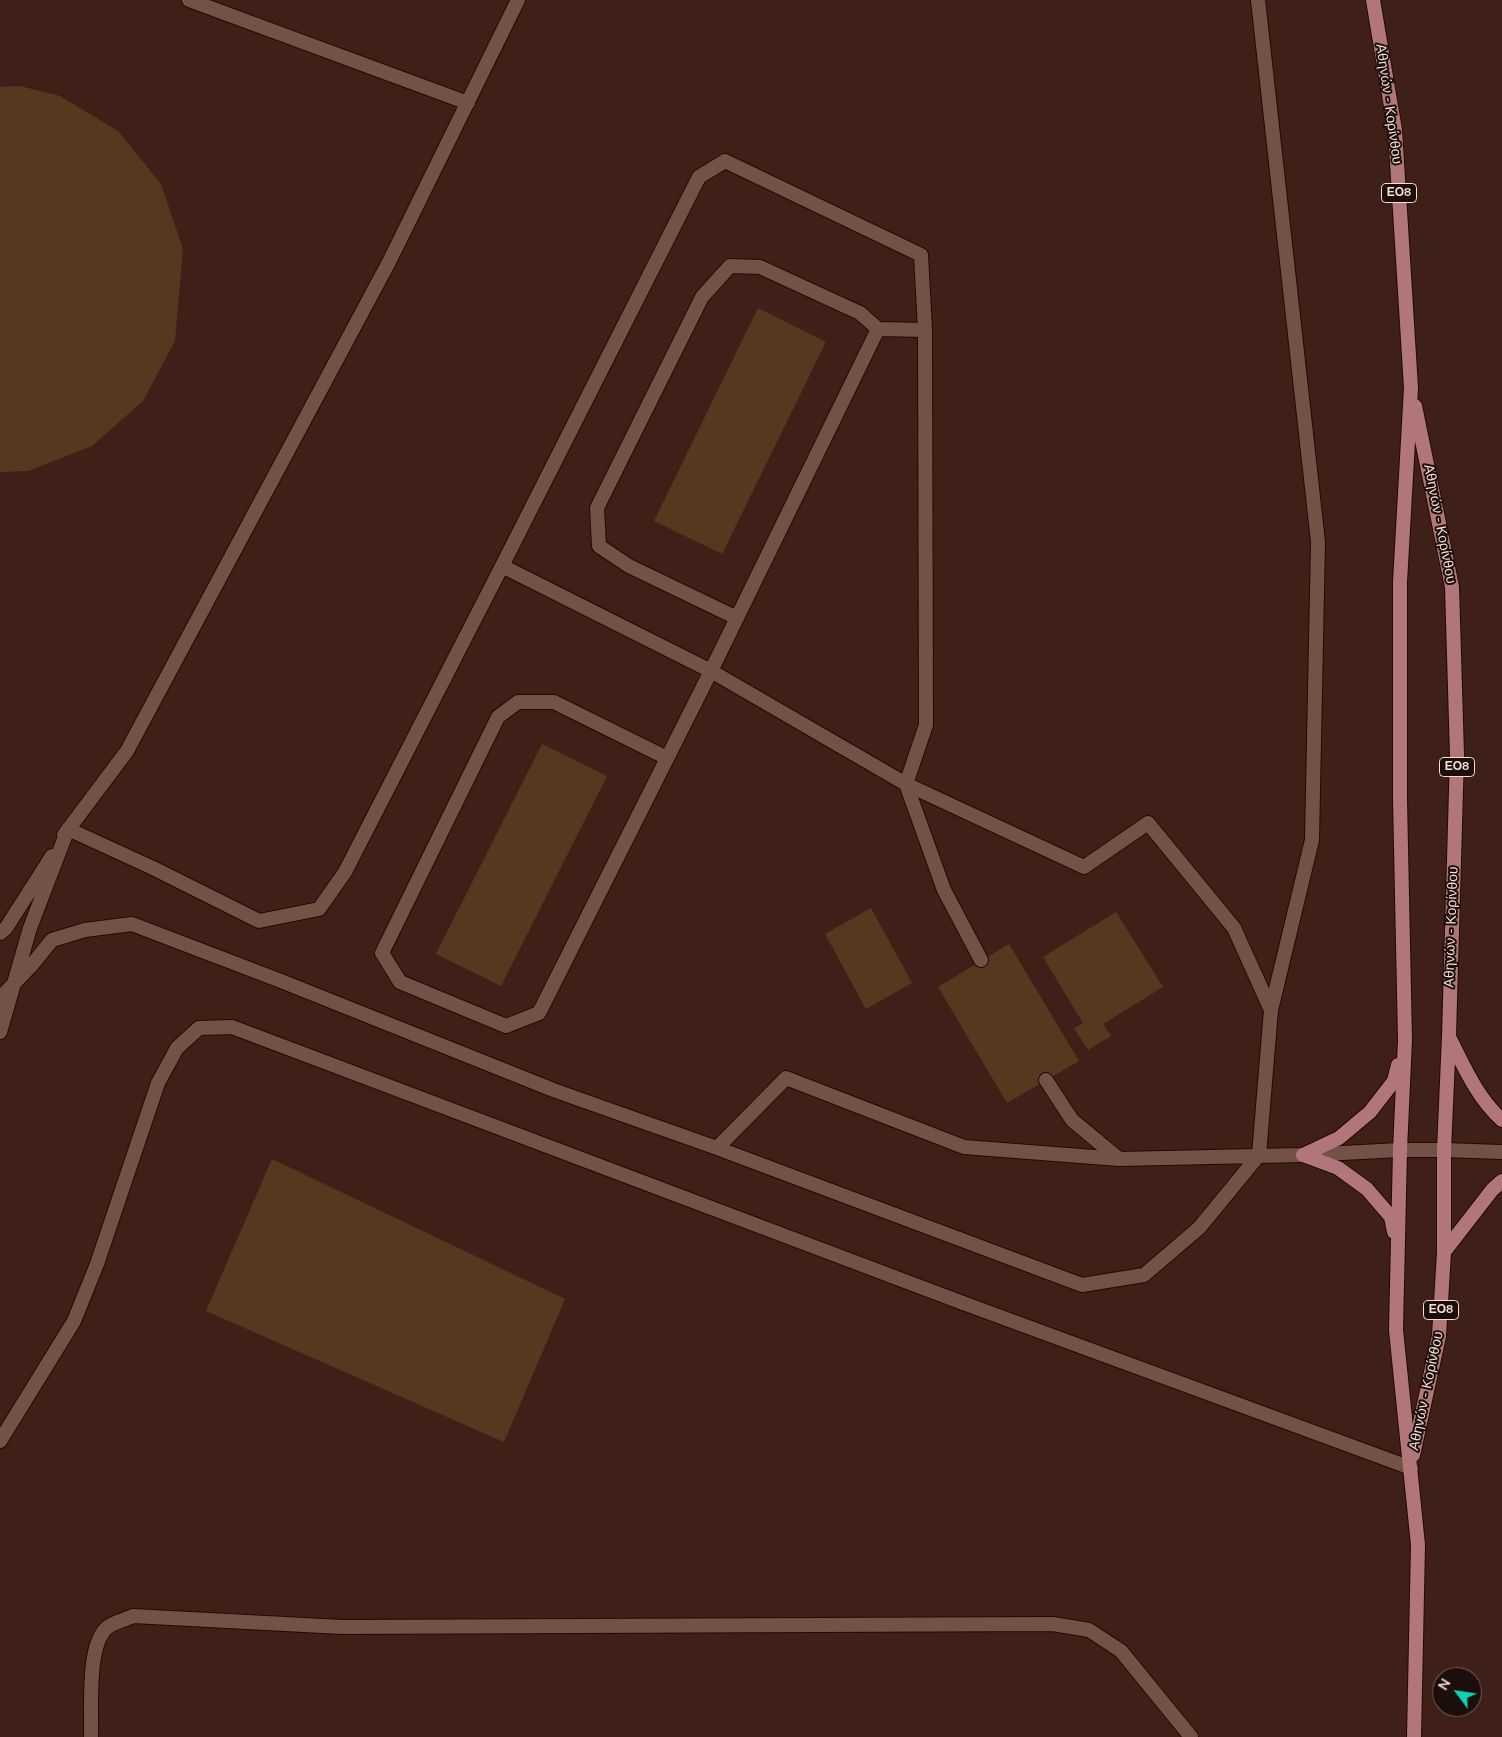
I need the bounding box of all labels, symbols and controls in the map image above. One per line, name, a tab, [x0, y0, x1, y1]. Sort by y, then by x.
street label: Αθηνών - Κορίνθου	[1371, 43, 1405, 165]
road number: ΕΟ8	[1382, 184, 1416, 202]
street label: Αθηνών - Κορίνθου	[1419, 463, 1459, 585]
road number: ΕΟ8	[1440, 758, 1474, 776]
street label: Αθηνών - Κορίνθου	[1441, 866, 1463, 988]
road number: ΕΟ8	[1424, 1300, 1458, 1320]
street label: Αθηνών - Κορίνθου	[1406, 1330, 1448, 1452]
north arrow	[1432, 1667, 1482, 1717]
text: N	[1434, 1675, 1455, 1694]

